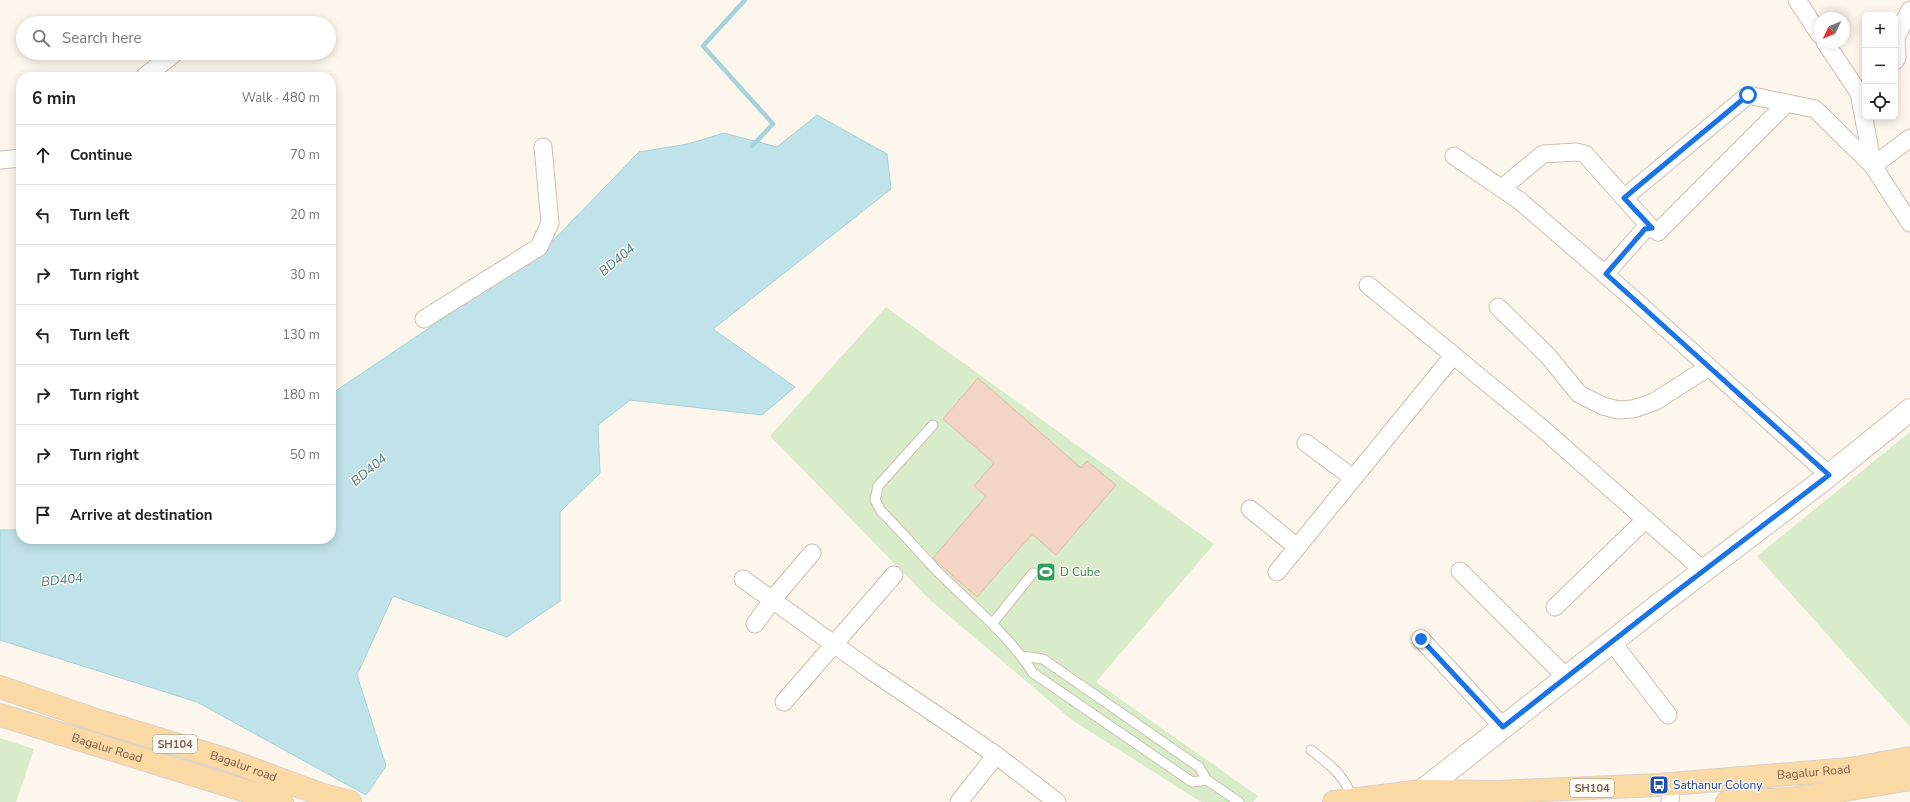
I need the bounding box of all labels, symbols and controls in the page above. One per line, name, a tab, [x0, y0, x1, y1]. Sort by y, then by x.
north arrow	[1814, 12, 1850, 48]
map controls	[1862, 12, 1898, 120]
button: +	[1862, 12, 1898, 48]
search box	[16, 16, 336, 60]
icon: search	[30, 27, 52, 49]
text: Search here	[62, 28, 142, 48]
button: −	[1862, 48, 1898, 84]
button: locate	[1862, 84, 1898, 120]
route start	[1739, 86, 1757, 104]
text: 6 min	[32, 87, 76, 110]
text: Walk · 480 m	[242, 89, 320, 107]
icon: ahead	[32, 144, 54, 166]
text: Continue	[70, 145, 132, 165]
text: 70 m	[290, 146, 320, 164]
icon: left	[32, 204, 54, 226]
text: Turn left	[70, 205, 129, 225]
text: 20 m	[290, 206, 320, 224]
water label: BD404	[595, 240, 639, 280]
icon: right	[32, 264, 54, 286]
text: Turn right	[70, 265, 139, 285]
text: 30 m	[290, 266, 320, 284]
icon: left	[32, 324, 54, 346]
text: Turn left	[70, 325, 129, 345]
text: 130 m	[282, 326, 320, 344]
icon: right	[32, 384, 54, 406]
text: Turn right	[70, 385, 139, 405]
text: 180 m	[282, 386, 320, 404]
icon: right	[32, 444, 54, 466]
text: Turn right	[70, 445, 139, 465]
text: 50 m	[290, 446, 320, 464]
water label: BD404	[347, 450, 391, 490]
icon: arrive	[32, 504, 54, 526]
text: Arrive at destination	[70, 505, 213, 525]
sports icon: D Cube	[1035, 561, 1057, 583]
place label: D Cube	[1060, 564, 1100, 580]
water label: BD404	[40, 569, 84, 591]
route end	[1412, 630, 1430, 648]
street label: Bagalur Road	[70, 730, 145, 767]
road number: SH104	[153, 735, 197, 753]
street label: Bagalur road	[208, 747, 279, 785]
street label: Bagalur Road	[1776, 761, 1851, 783]
bus stop icon: Sathanur Colony	[1648, 774, 1670, 796]
place label: Sathanur Colony	[1673, 777, 1763, 793]
road number: SH104	[1570, 779, 1614, 797]

